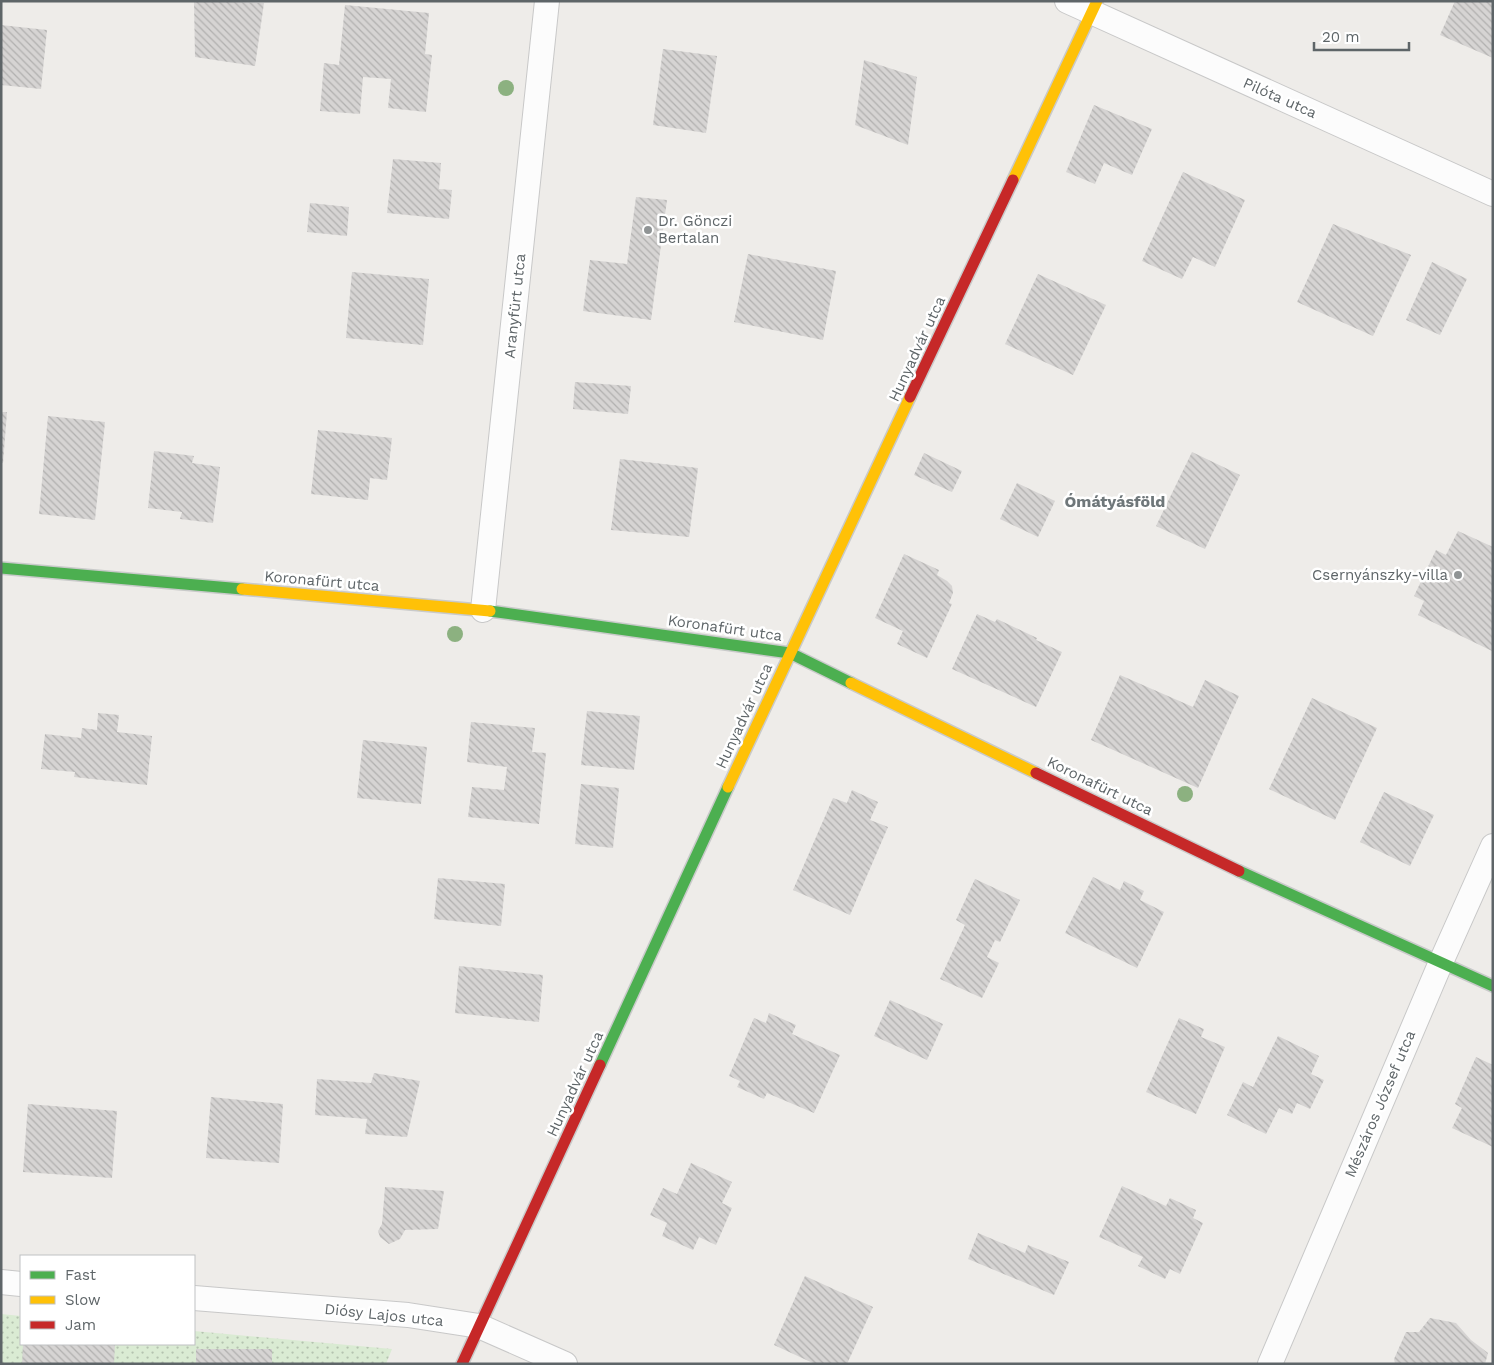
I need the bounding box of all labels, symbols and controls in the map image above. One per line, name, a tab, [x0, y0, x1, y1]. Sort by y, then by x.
scale bar	[1314, 20, 1409, 52]
text: 20 m	[1322, 28, 1360, 46]
street label: Pilóta utca	[1240, 74, 1320, 122]
place label: Dr. Gönczi Bertalan	[658, 212, 732, 247]
marker: Dr. Gönczi Bertalan	[642, 224, 654, 236]
street label: Aranyfürt utca	[501, 252, 530, 360]
street label: Hunyadvár utca	[885, 293, 949, 404]
district label: Ómátyásföld	[1065, 492, 1165, 511]
place label: Csernyánszky-villa	[1312, 566, 1449, 584]
street label: Koronafürt utca	[264, 567, 381, 595]
marker: Csernyánszky-villa	[1452, 569, 1464, 581]
street label: Koronafürt utca	[667, 611, 784, 645]
street label: Hunyadvár utca	[712, 660, 776, 771]
street label: Koronafürt utca	[1044, 753, 1156, 820]
street label: Mészáros József utca	[1341, 1027, 1419, 1180]
street label: Hunyadvár utca	[543, 1028, 607, 1139]
legend	[20, 1255, 195, 1345]
text: Fast	[65, 1266, 97, 1284]
text: Slow	[65, 1291, 101, 1309]
street label: Diósy Lajos utca	[324, 1300, 445, 1330]
text: Jam	[65, 1316, 96, 1334]

